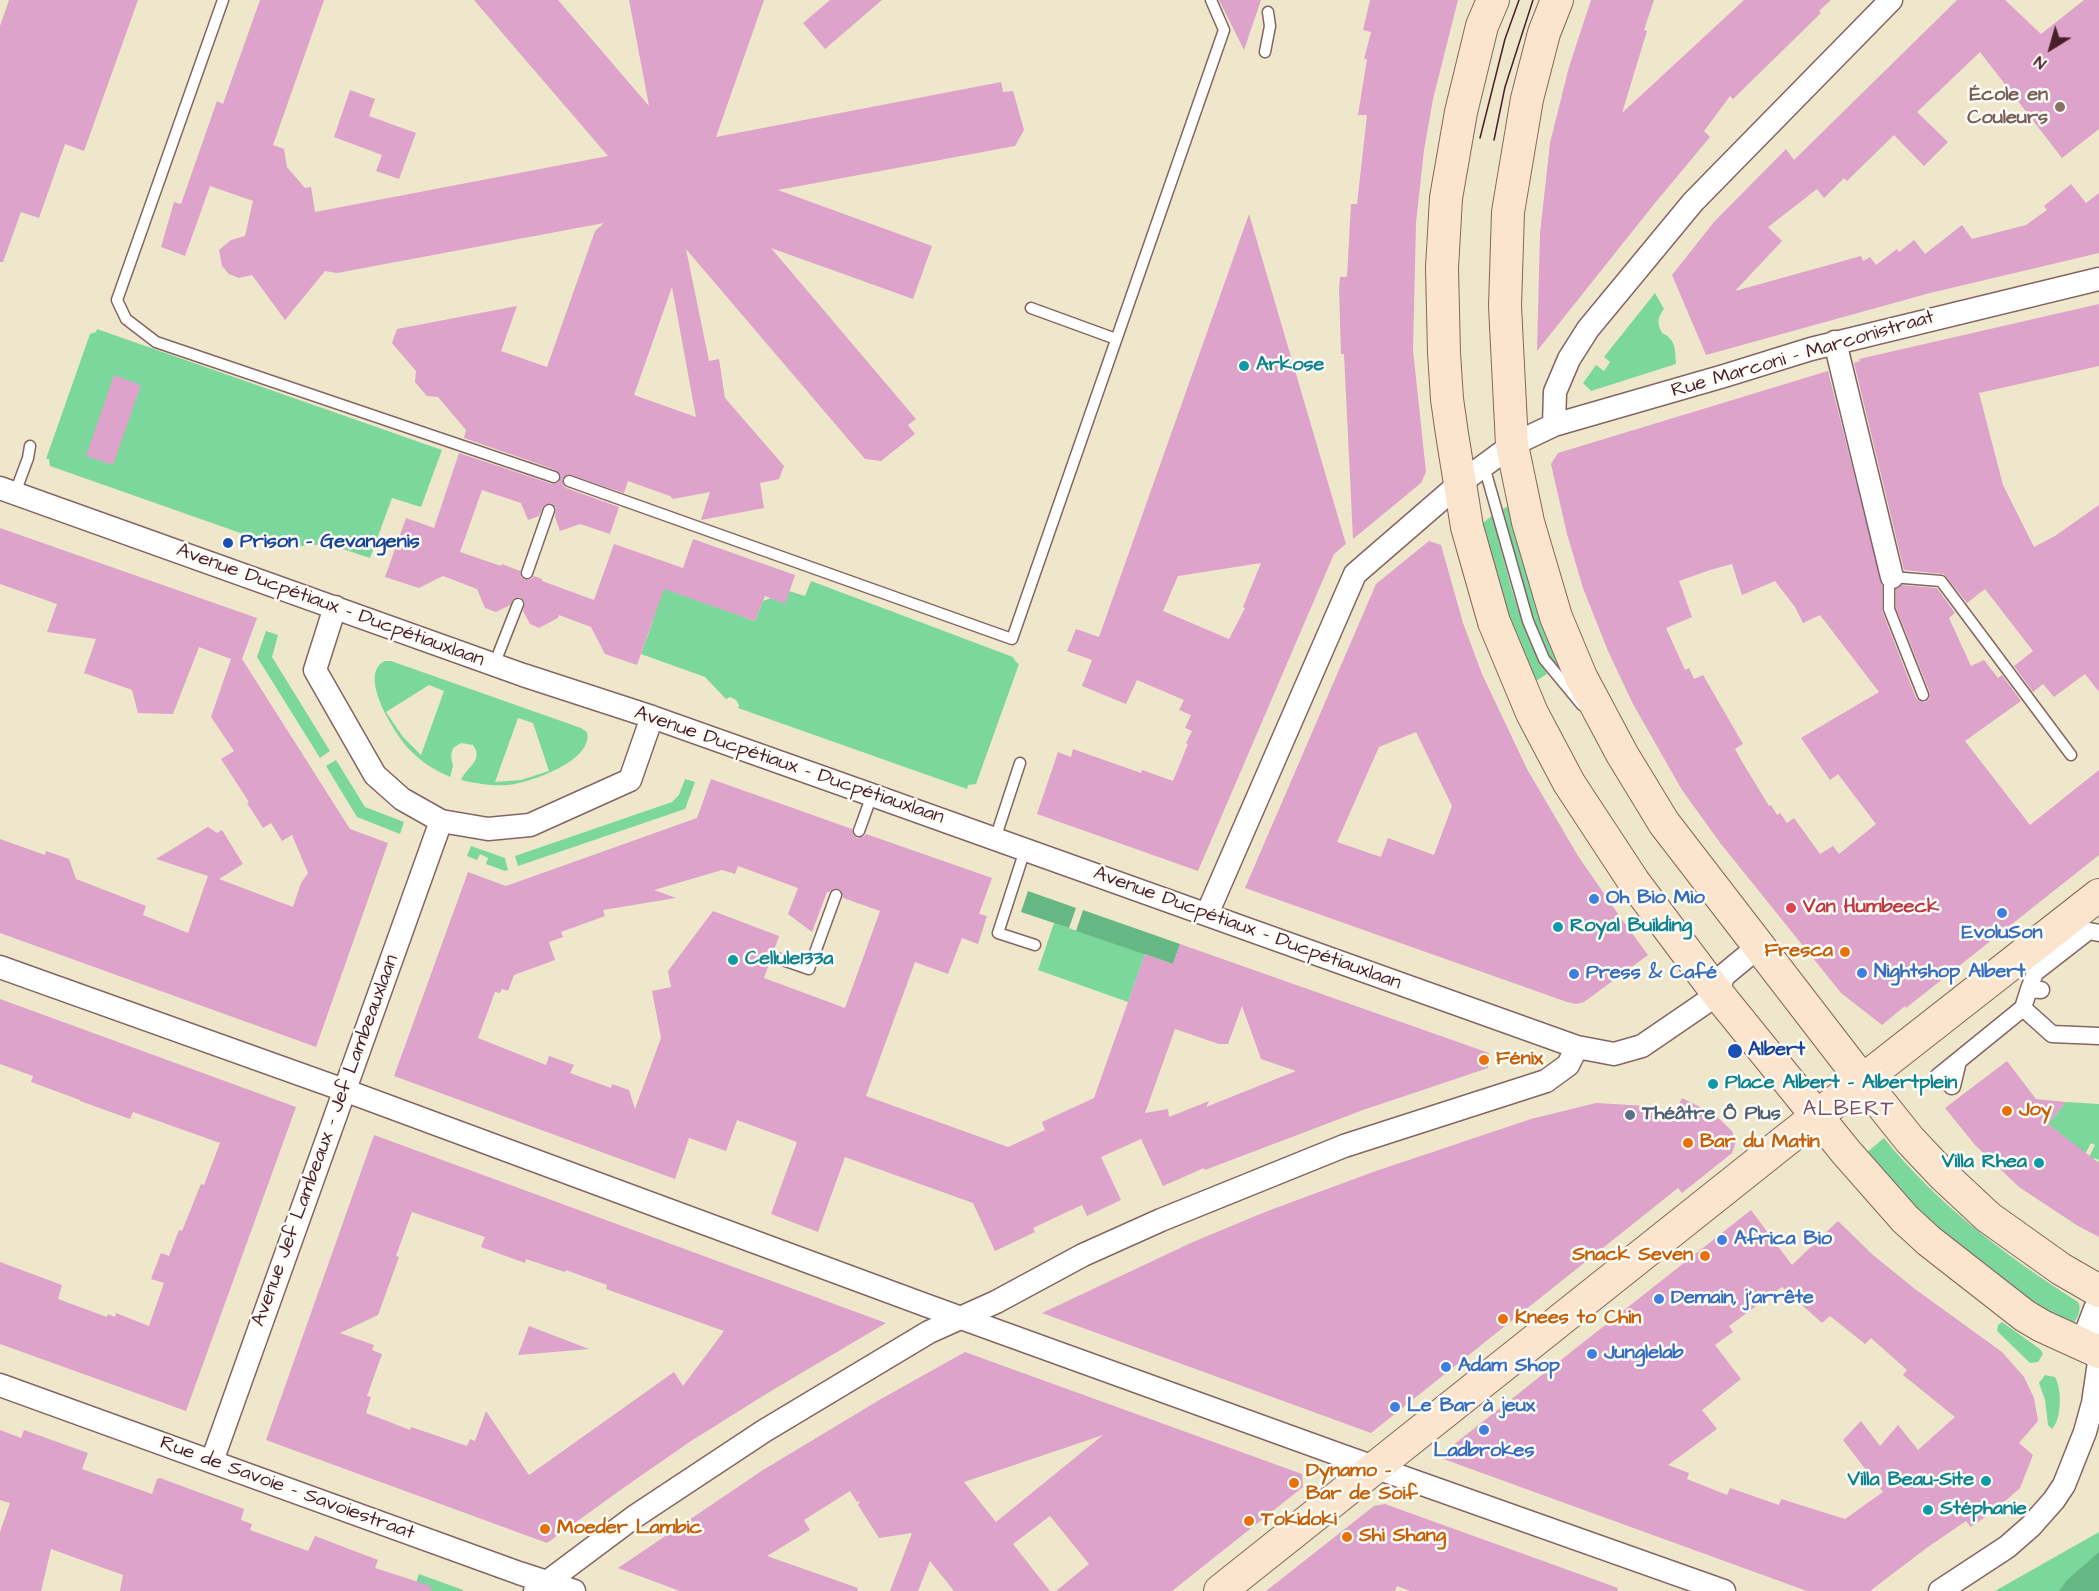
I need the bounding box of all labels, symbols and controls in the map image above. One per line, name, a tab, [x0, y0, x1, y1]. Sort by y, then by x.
north arrow	[2021, 18, 2081, 78]
text: N	[2030, 51, 2051, 74]
place label: École en Couleurs	[1967, 84, 2048, 131]
marker: École en Couleurs	[2053, 100, 2067, 114]
street label: Rue Marconi - Marconistraat	[1669, 306, 1937, 404]
place label: Arkose	[1256, 354, 1324, 378]
marker: Arkose	[1237, 359, 1251, 373]
place label: Prison - Gevangenis	[240, 531, 420, 555]
marker: Prison - Gevangenis	[221, 536, 235, 550]
street label: Avenue Ducpétiaux - Ducpétiauxlaan	[173, 539, 487, 673]
street label: Avenue Ducpétiaux - Ducpétiauxlaan	[631, 702, 947, 830]
street label: Avenue Ducpétiaux - Ducpétiauxlaan	[1090, 862, 1404, 996]
place label: Oh Bio Mio	[1606, 887, 1705, 911]
marker: Oh Bio Mio	[1587, 892, 1601, 906]
place label: Van Humbeeck	[1803, 896, 1939, 920]
marker: Van Humbeeck	[1784, 901, 1798, 915]
marker: EvoluSon	[1995, 906, 2009, 920]
place label: Royal Building	[1570, 915, 1692, 939]
marker: Royal Building	[1551, 920, 1565, 934]
place label: EvoluSon	[1962, 922, 2042, 946]
place label: Fresca	[1764, 940, 1833, 964]
marker: Fresca	[1838, 945, 1852, 959]
place label: Cellule133a	[745, 948, 833, 972]
street label: Avenue Jef Lambeaux - Jef Lambeauxlaan	[247, 952, 405, 1330]
marker: Cellule133a	[726, 953, 740, 967]
place label: Nightshop Albert	[1874, 961, 2025, 985]
place label: Press & Café	[1586, 962, 1717, 986]
marker: Nightshop Albert	[1855, 966, 1869, 980]
marker: Press & Café	[1567, 967, 1581, 981]
place label: Albert	[1748, 1039, 1805, 1063]
marker: Albert	[1726, 1042, 1744, 1060]
place label: Fénix	[1496, 1048, 1543, 1072]
marker: Fénix	[1477, 1053, 1491, 1067]
place label: Place Albert - Albertplein	[1725, 1072, 1957, 1096]
marker: Place Albert - Albertplein	[1706, 1077, 1720, 1091]
district label: ALBERT	[1803, 1098, 1895, 1124]
place label: Joy	[2019, 1099, 2052, 1123]
place label: Théâtre Ô Plus	[1642, 1103, 1781, 1127]
marker: Joy	[2000, 1104, 2014, 1118]
marker: Théâtre Ô Plus	[1623, 1108, 1637, 1122]
place label: Bar du Matin	[1700, 1131, 1820, 1155]
marker: Bar du Matin	[1681, 1136, 1695, 1150]
place label: Villa Rhea	[1942, 1151, 2027, 1175]
marker: Villa Rhea	[2032, 1156, 2046, 1170]
place label: Africa Bio	[1734, 1228, 1832, 1252]
marker: Africa Bio	[1715, 1233, 1729, 1247]
place label: Snack Seven	[1572, 1244, 1693, 1268]
marker: Snack Seven	[1698, 1249, 1712, 1263]
place label: Demain, j'arrête	[1671, 1287, 1814, 1311]
marker: Demain, j'arrête	[1652, 1292, 1666, 1306]
place label: Knees to Chin	[1515, 1307, 1641, 1331]
marker: Knees to Chin	[1496, 1312, 1510, 1326]
place label: Junglelab	[1604, 1342, 1684, 1366]
marker: Junglelab	[1585, 1347, 1599, 1361]
place label: Adam Shop	[1458, 1355, 1560, 1379]
marker: Adam Shop	[1439, 1360, 1453, 1374]
place label: Le Bar à jeux	[1407, 1395, 1535, 1419]
marker: Le Bar à jeux	[1388, 1400, 1402, 1414]
marker: Ladbrokes	[1477, 1423, 1491, 1437]
street label: Rue de Savoie - Savoiestraat	[156, 1432, 418, 1546]
place label: Ladbrokes	[1434, 1440, 1534, 1464]
place label: Dynamo – Bar de Soif	[1306, 1460, 1418, 1507]
place label: Villa Beau-Site	[1848, 1469, 1974, 1493]
marker: Villa Beau-Site	[1979, 1474, 1993, 1488]
marker: Dynamo – Bar de Soif	[1287, 1476, 1301, 1490]
place label: Stéphanie	[1940, 1498, 2027, 1522]
marker: Stéphanie	[1921, 1503, 1935, 1517]
place label: Tokidoki	[1261, 1509, 1337, 1533]
marker: Tokidoki	[1242, 1514, 1256, 1528]
place label: Moeder Lambic	[557, 1517, 702, 1541]
marker: Moeder Lambic	[538, 1522, 552, 1536]
place label: Shi Shang	[1359, 1525, 1446, 1549]
marker: Shi Shang	[1340, 1530, 1354, 1544]

